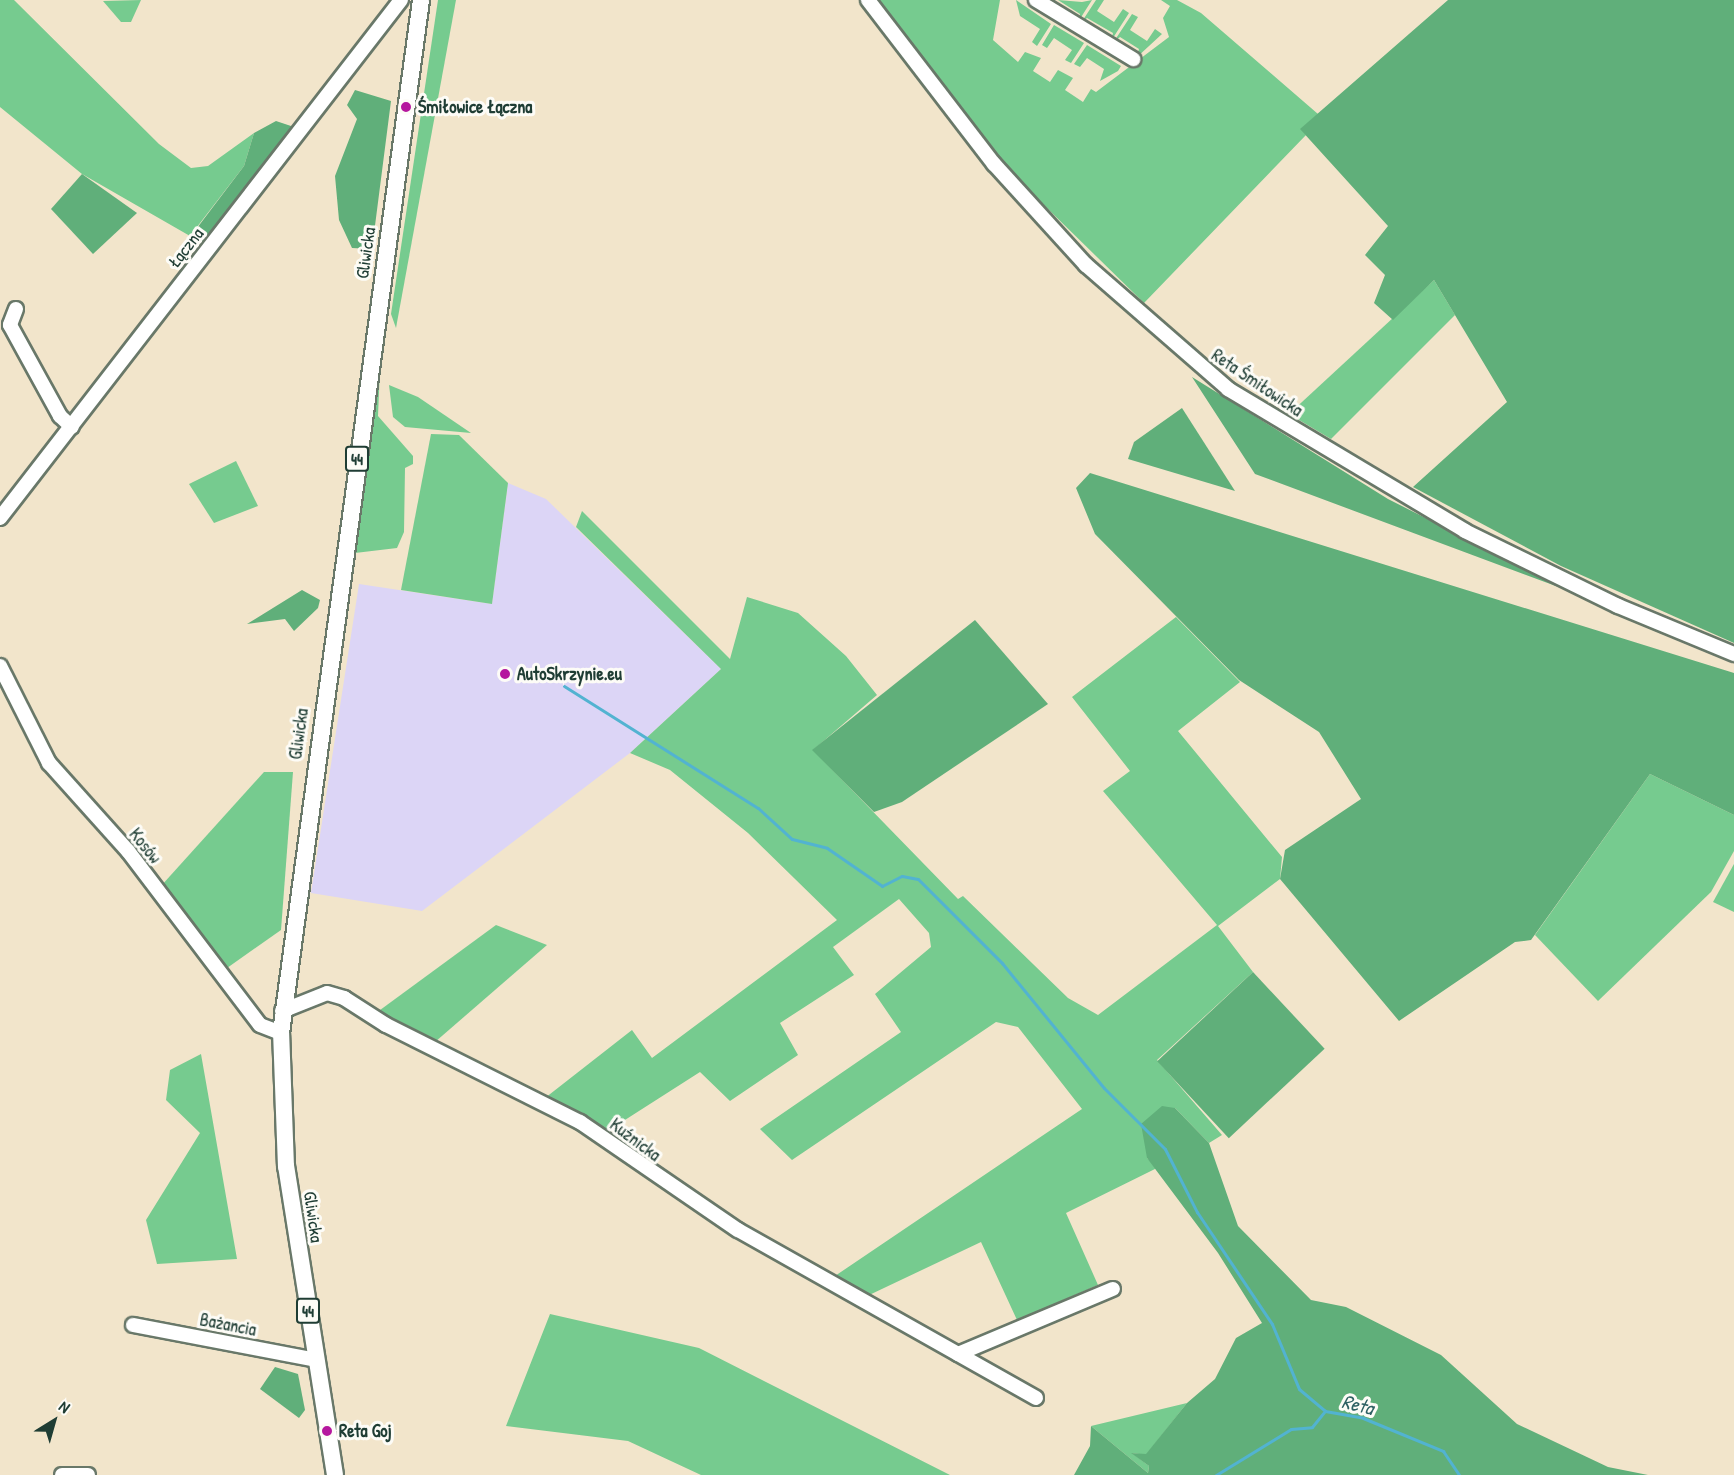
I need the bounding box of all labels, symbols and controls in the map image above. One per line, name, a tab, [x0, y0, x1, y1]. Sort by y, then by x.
place label: Śmiłowice Łączna	[418, 96, 532, 118]
marker: Śmiłowice Łączna	[399, 100, 413, 114]
street label: Łączna	[164, 224, 208, 272]
street label: Gliwicka	[352, 226, 380, 280]
street label: Reta Śmiłowicka	[1207, 345, 1307, 421]
road number: 44	[345, 446, 369, 472]
place label: AutoSkrzynie.eu	[517, 663, 622, 685]
marker: AutoSkrzynie.eu	[498, 667, 512, 681]
street label: Gliwicka	[285, 707, 313, 761]
street label: Kosów	[124, 824, 166, 868]
street label: Kuźnicka	[605, 1114, 665, 1166]
street label: Gliwicka	[299, 1190, 327, 1244]
road number: 44	[296, 1298, 320, 1324]
street label: Bażancia	[198, 1309, 258, 1341]
water label: Reta	[1340, 1389, 1376, 1419]
north arrow	[24, 1391, 84, 1451]
text: N	[55, 1395, 75, 1418]
place label: Reta Goj	[339, 1420, 392, 1442]
marker: Reta Goj	[320, 1424, 334, 1438]

